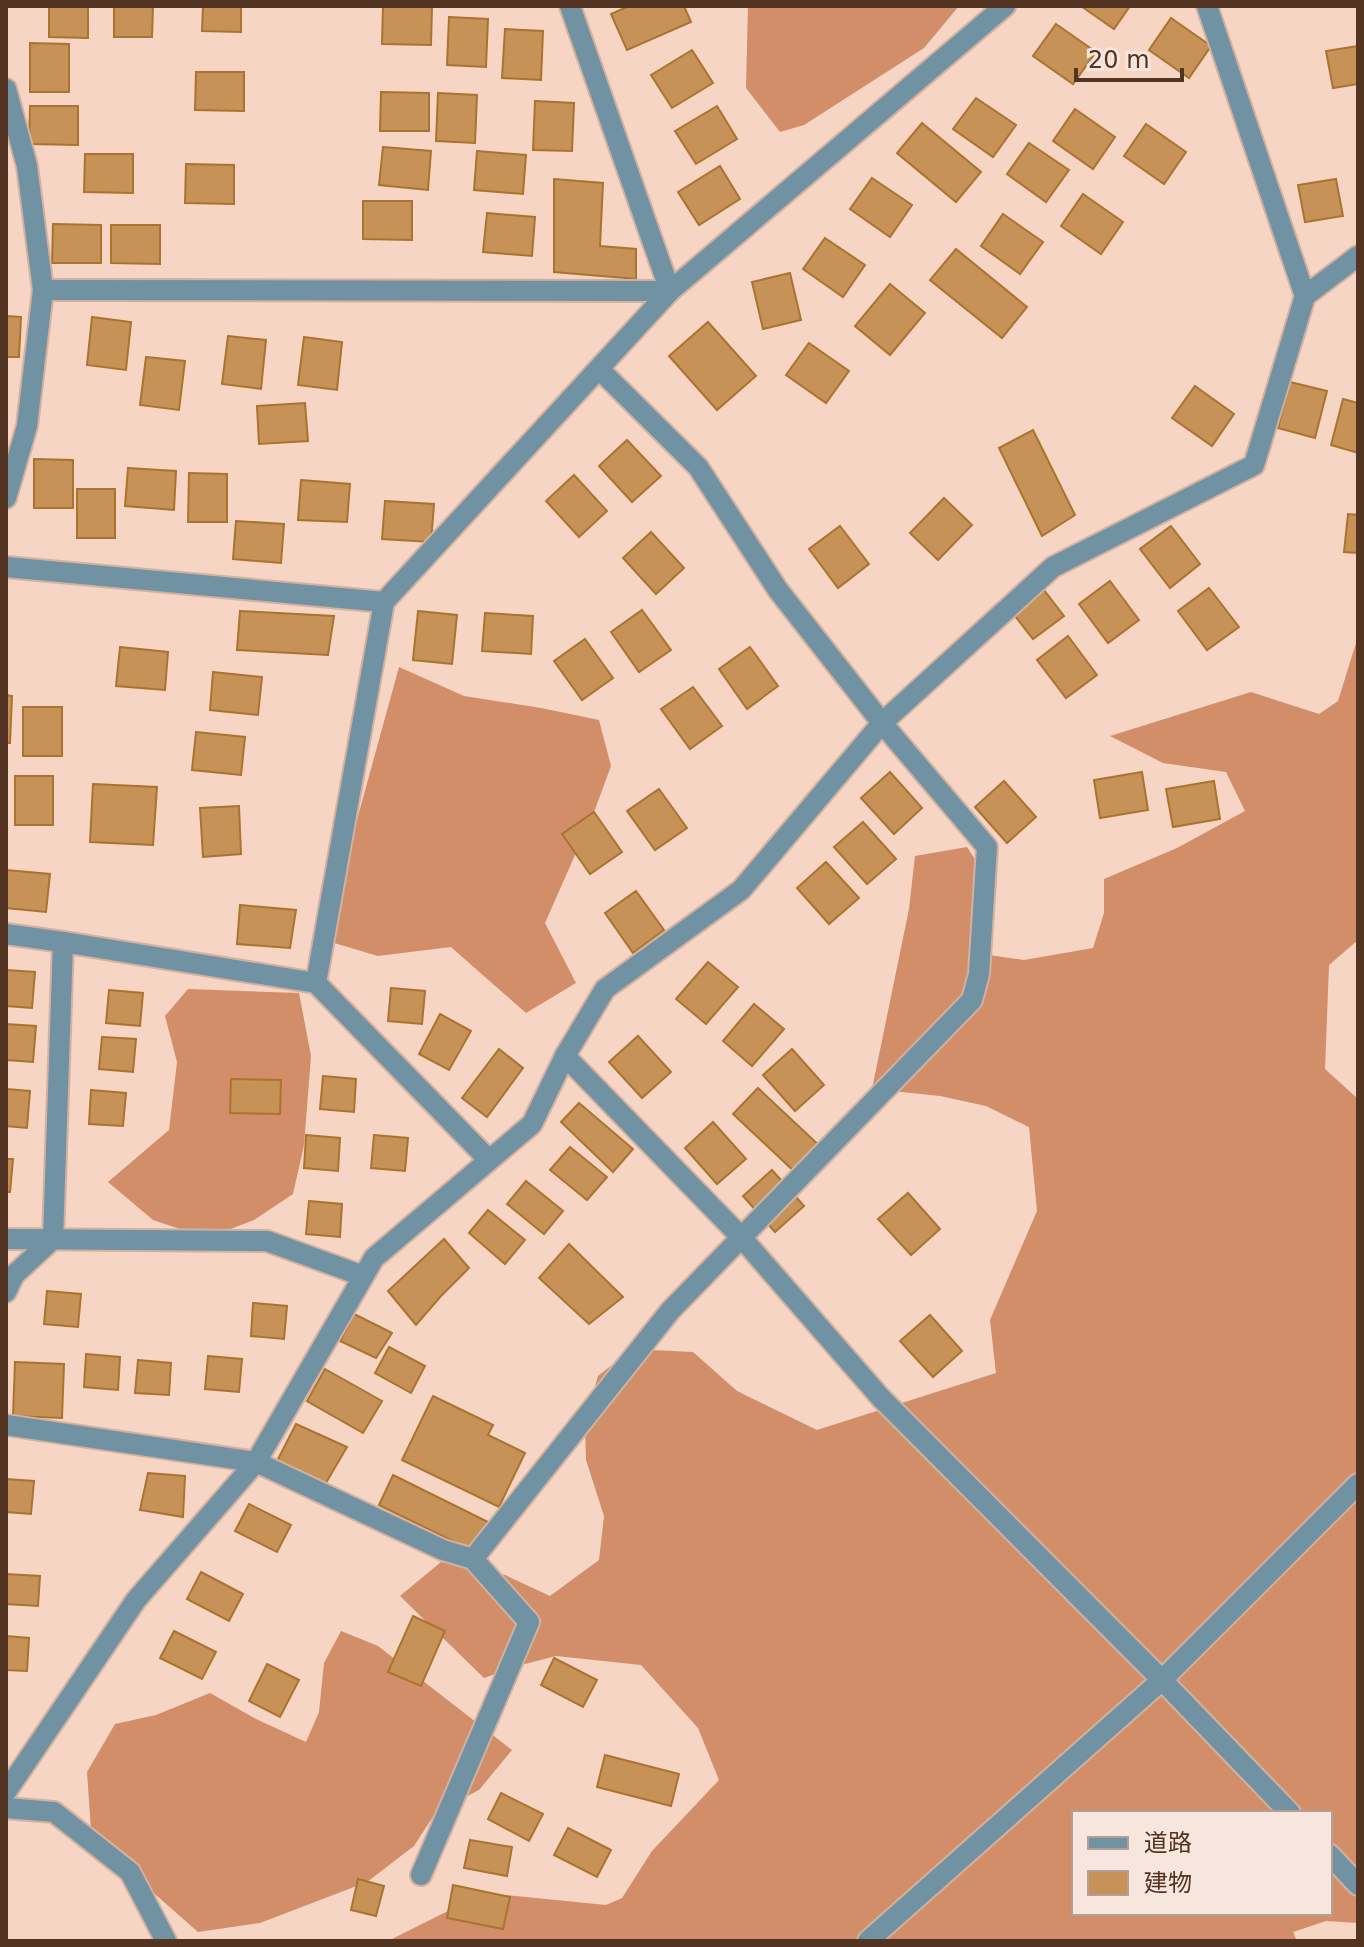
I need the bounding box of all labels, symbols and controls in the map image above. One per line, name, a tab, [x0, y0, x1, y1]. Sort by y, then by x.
scale bar	[1076, 32, 1182, 82]
text: 20 m	[1088, 46, 1150, 74]
legend	[1072, 1811, 1332, 1915]
text: 道路	[1144, 1829, 1192, 1857]
text: 建物	[1144, 1869, 1192, 1897]

